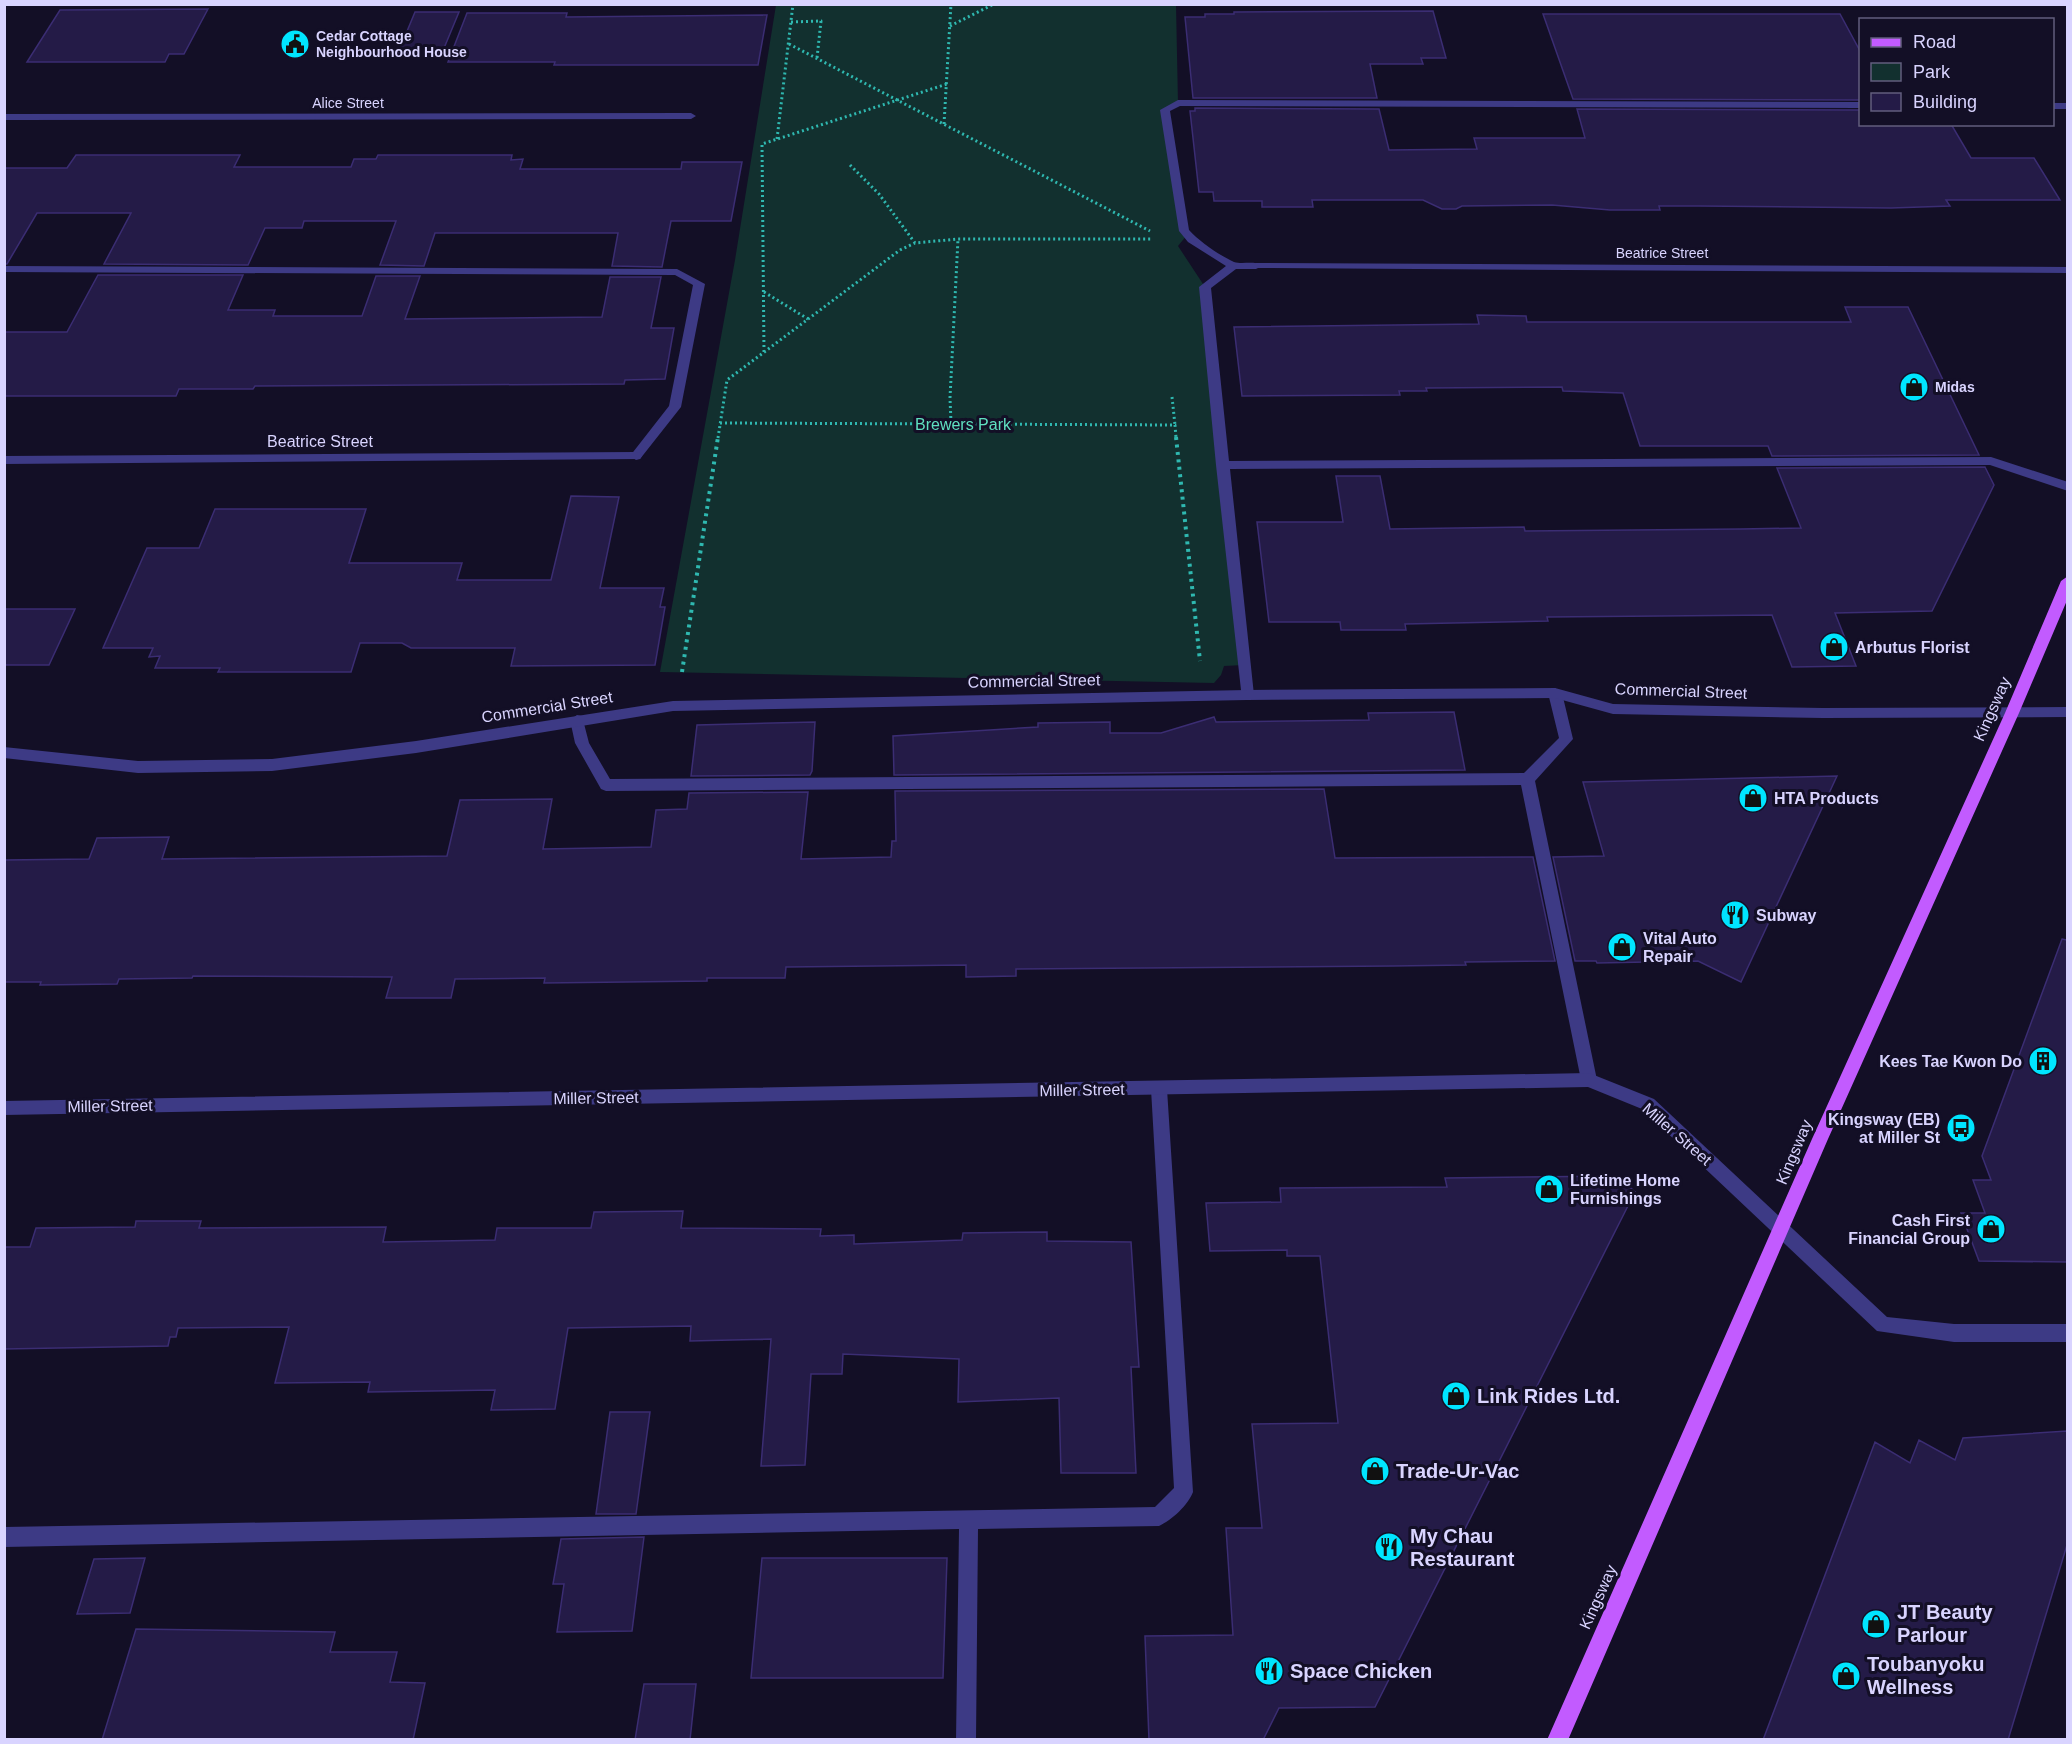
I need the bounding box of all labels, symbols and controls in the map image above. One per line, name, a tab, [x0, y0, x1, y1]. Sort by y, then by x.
legend	[1859, 18, 2054, 126]
public building icon: Cedar Cottage Neighbourhood House	[279, 28, 311, 60]
place label: Cedar Cottage Neighbourhood House	[316, 28, 467, 60]
text: Road	[1913, 32, 1956, 52]
text: Park	[1913, 62, 1951, 82]
text: Building	[1913, 92, 1977, 112]
street label: Alice Street	[312, 95, 384, 111]
street label: Beatrice Street	[1616, 245, 1708, 261]
shop icon: Midas	[1898, 371, 1930, 403]
place label: Midas	[1935, 379, 1975, 395]
park label: Brewers Park	[915, 416, 1012, 433]
street label: Beatrice Street	[267, 433, 373, 450]
shop icon: Arbutus Florist	[1818, 631, 1850, 663]
place label: Arbutus Florist	[1855, 639, 1970, 656]
street label: Commercial Street	[968, 671, 1101, 691]
street label: Kingsway	[1970, 674, 2014, 744]
street label: Commercial Street	[1615, 680, 1748, 702]
street label: Commercial Street	[480, 688, 614, 726]
shop icon: HTA Products	[1737, 782, 1769, 814]
place label: HTA Products	[1774, 790, 1879, 807]
restaurant icon: Subway	[1719, 899, 1751, 931]
place label: Subway	[1756, 907, 1817, 924]
place label: Vital Auto Repair	[1643, 930, 1717, 965]
shop icon: Vital Auto Repair	[1606, 931, 1638, 963]
building icon: Kees Tae Kwon Do	[2027, 1045, 2059, 1077]
place label: Kees Tae Kwon Do	[1879, 1053, 2022, 1070]
street label: Miller Street	[1039, 1081, 1125, 1099]
street label: Miller Street	[553, 1089, 639, 1107]
street label: Miller Street	[67, 1097, 153, 1115]
street label: Miller Street	[1639, 1100, 1715, 1169]
place label: Kingsway (EB) at Miller St	[1828, 1111, 1941, 1146]
bus stop icon: Kingsway (EB) at Miller St	[1945, 1112, 1977, 1144]
street label: Kingsway	[1773, 1117, 1815, 1187]
place label: Lifetime Home Furnishings	[1570, 1172, 1680, 1207]
shop icon: Lifetime Home Furnishings	[1533, 1173, 1565, 1205]
place label: Cash First Financial Group	[1848, 1212, 1971, 1247]
shop icon: Cash First Financial Group	[1975, 1213, 2007, 1245]
shop icon: Link Rides Ltd.	[1440, 1380, 1472, 1412]
place label: Link Rides Ltd.	[1477, 1385, 1620, 1407]
shop icon: Trade-Ur-Vac	[1359, 1455, 1391, 1487]
place label: Trade-Ur-Vac	[1396, 1460, 1519, 1482]
place label: My Chau Restaurant	[1410, 1525, 1515, 1570]
restaurant icon: My Chau Restaurant	[1373, 1531, 1405, 1563]
street label: Kingsway	[1576, 1562, 1620, 1632]
place label: JT Beauty Parlour	[1897, 1601, 1993, 1646]
shop icon: JT Beauty Parlour	[1860, 1608, 1892, 1640]
place label: Toubanyoku Wellness	[1867, 1653, 1984, 1698]
restaurant icon: Space Chicken	[1253, 1655, 1285, 1687]
place label: Space Chicken	[1290, 1660, 1432, 1682]
shop icon: Toubanyoku Wellness	[1830, 1660, 1862, 1692]

